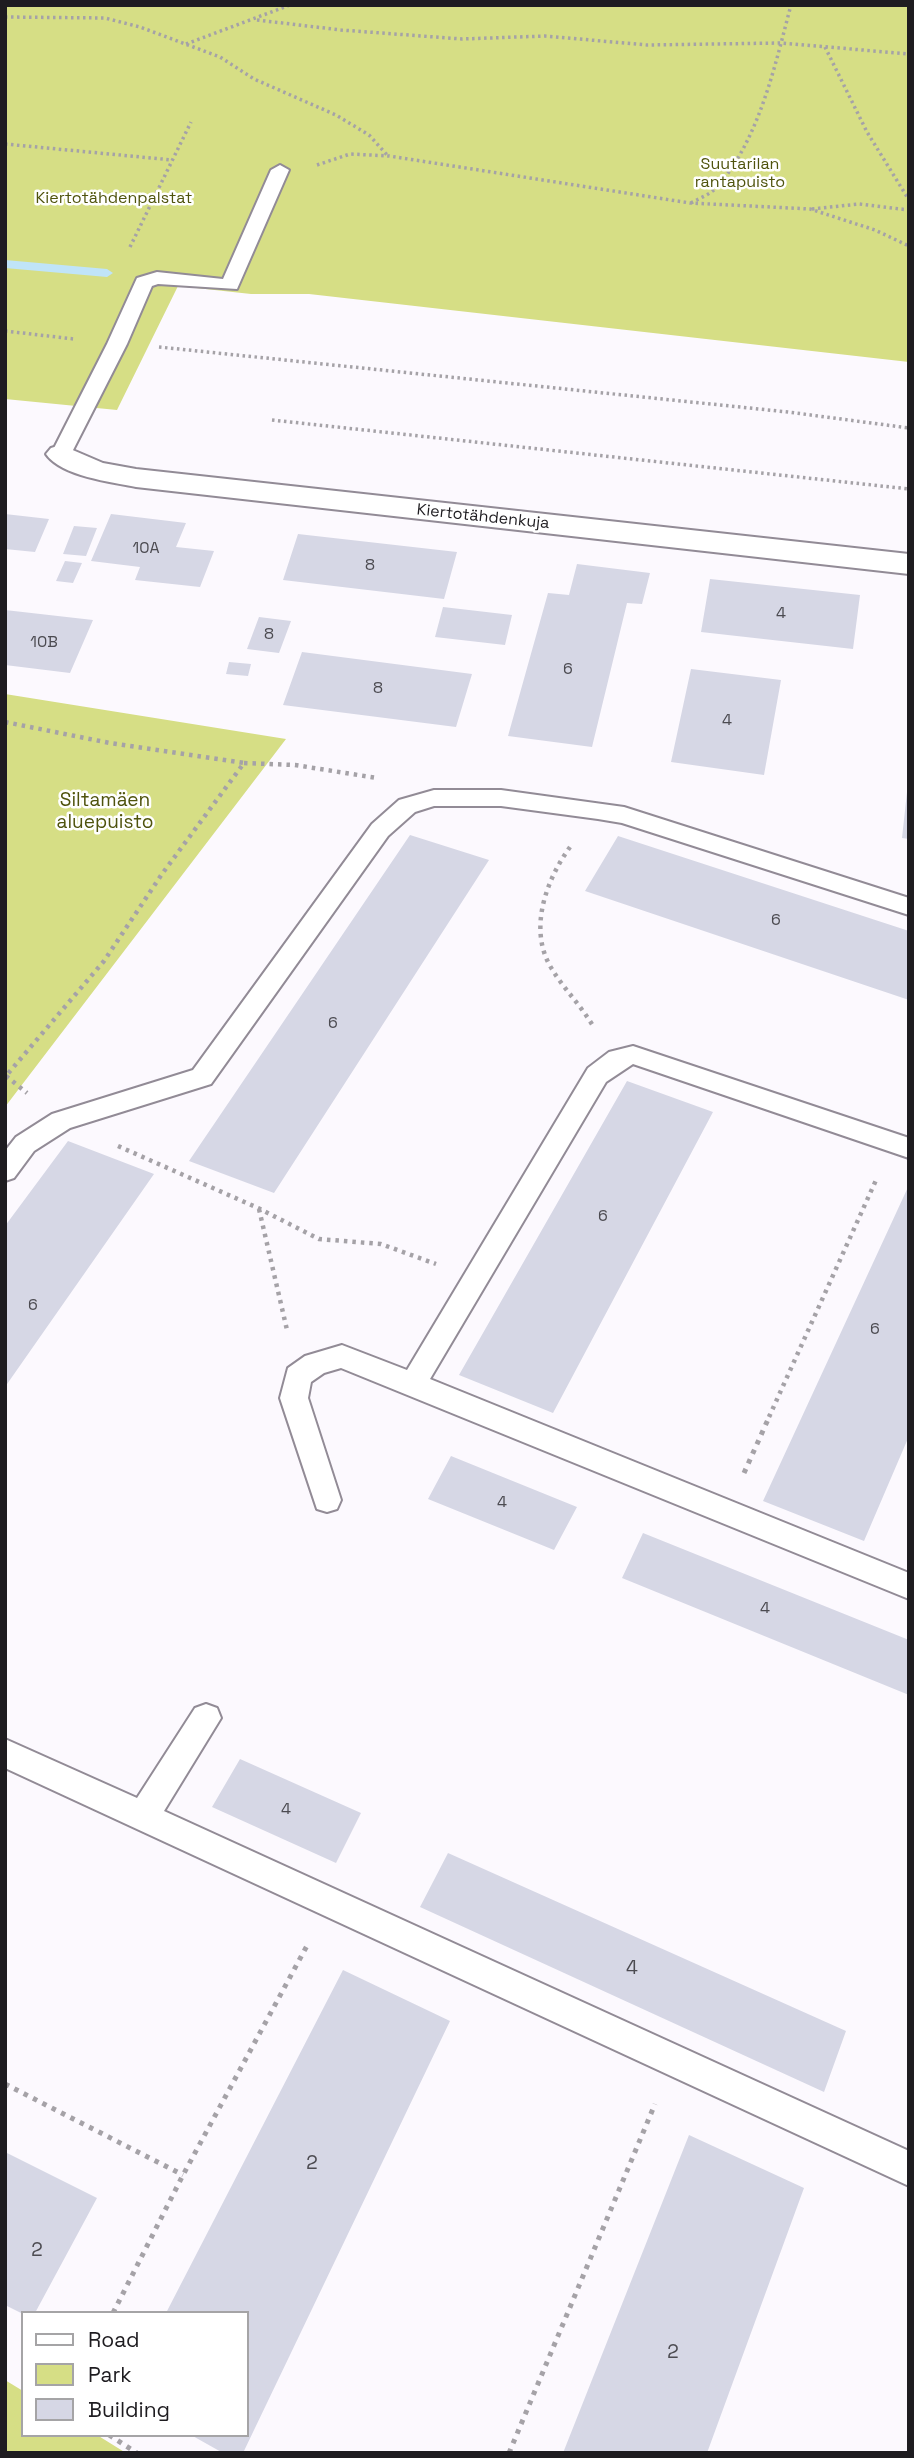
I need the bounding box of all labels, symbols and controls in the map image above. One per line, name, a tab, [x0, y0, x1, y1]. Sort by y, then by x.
park label: Suutarilan rantapuisto	[695, 155, 785, 193]
park label: Kiertotähdenpalstat	[36, 189, 192, 209]
street label: Kiertotähdenkuja	[416, 500, 550, 534]
house number: 10A	[132, 539, 160, 559]
house number: 8	[365, 556, 375, 576]
house number: 4	[776, 604, 786, 624]
house number: 8	[264, 625, 274, 645]
house number: 10B	[30, 633, 58, 653]
house number: 6	[563, 660, 573, 680]
house number: 8	[373, 679, 383, 699]
house number: 4	[722, 711, 732, 731]
park label: Siltamäen aluepuisto	[57, 790, 153, 834]
house number: 6	[771, 911, 781, 931]
house number: 6	[328, 1014, 338, 1034]
house number: 6	[598, 1207, 608, 1227]
house number: 6	[28, 1296, 38, 1316]
house number: 6	[870, 1320, 880, 1340]
house number: 4	[497, 1493, 507, 1513]
house number: 4	[760, 1599, 770, 1619]
house number: 4	[281, 1800, 291, 1820]
house number: 4	[626, 1958, 638, 1980]
house number: 2	[306, 2153, 318, 2175]
house number: 2	[31, 2240, 43, 2262]
legend	[21, 2311, 248, 2437]
text: Road	[88, 2326, 140, 2353]
house number: 2	[667, 2342, 679, 2364]
text: Park	[88, 2361, 132, 2388]
text: Building	[88, 2396, 170, 2423]

